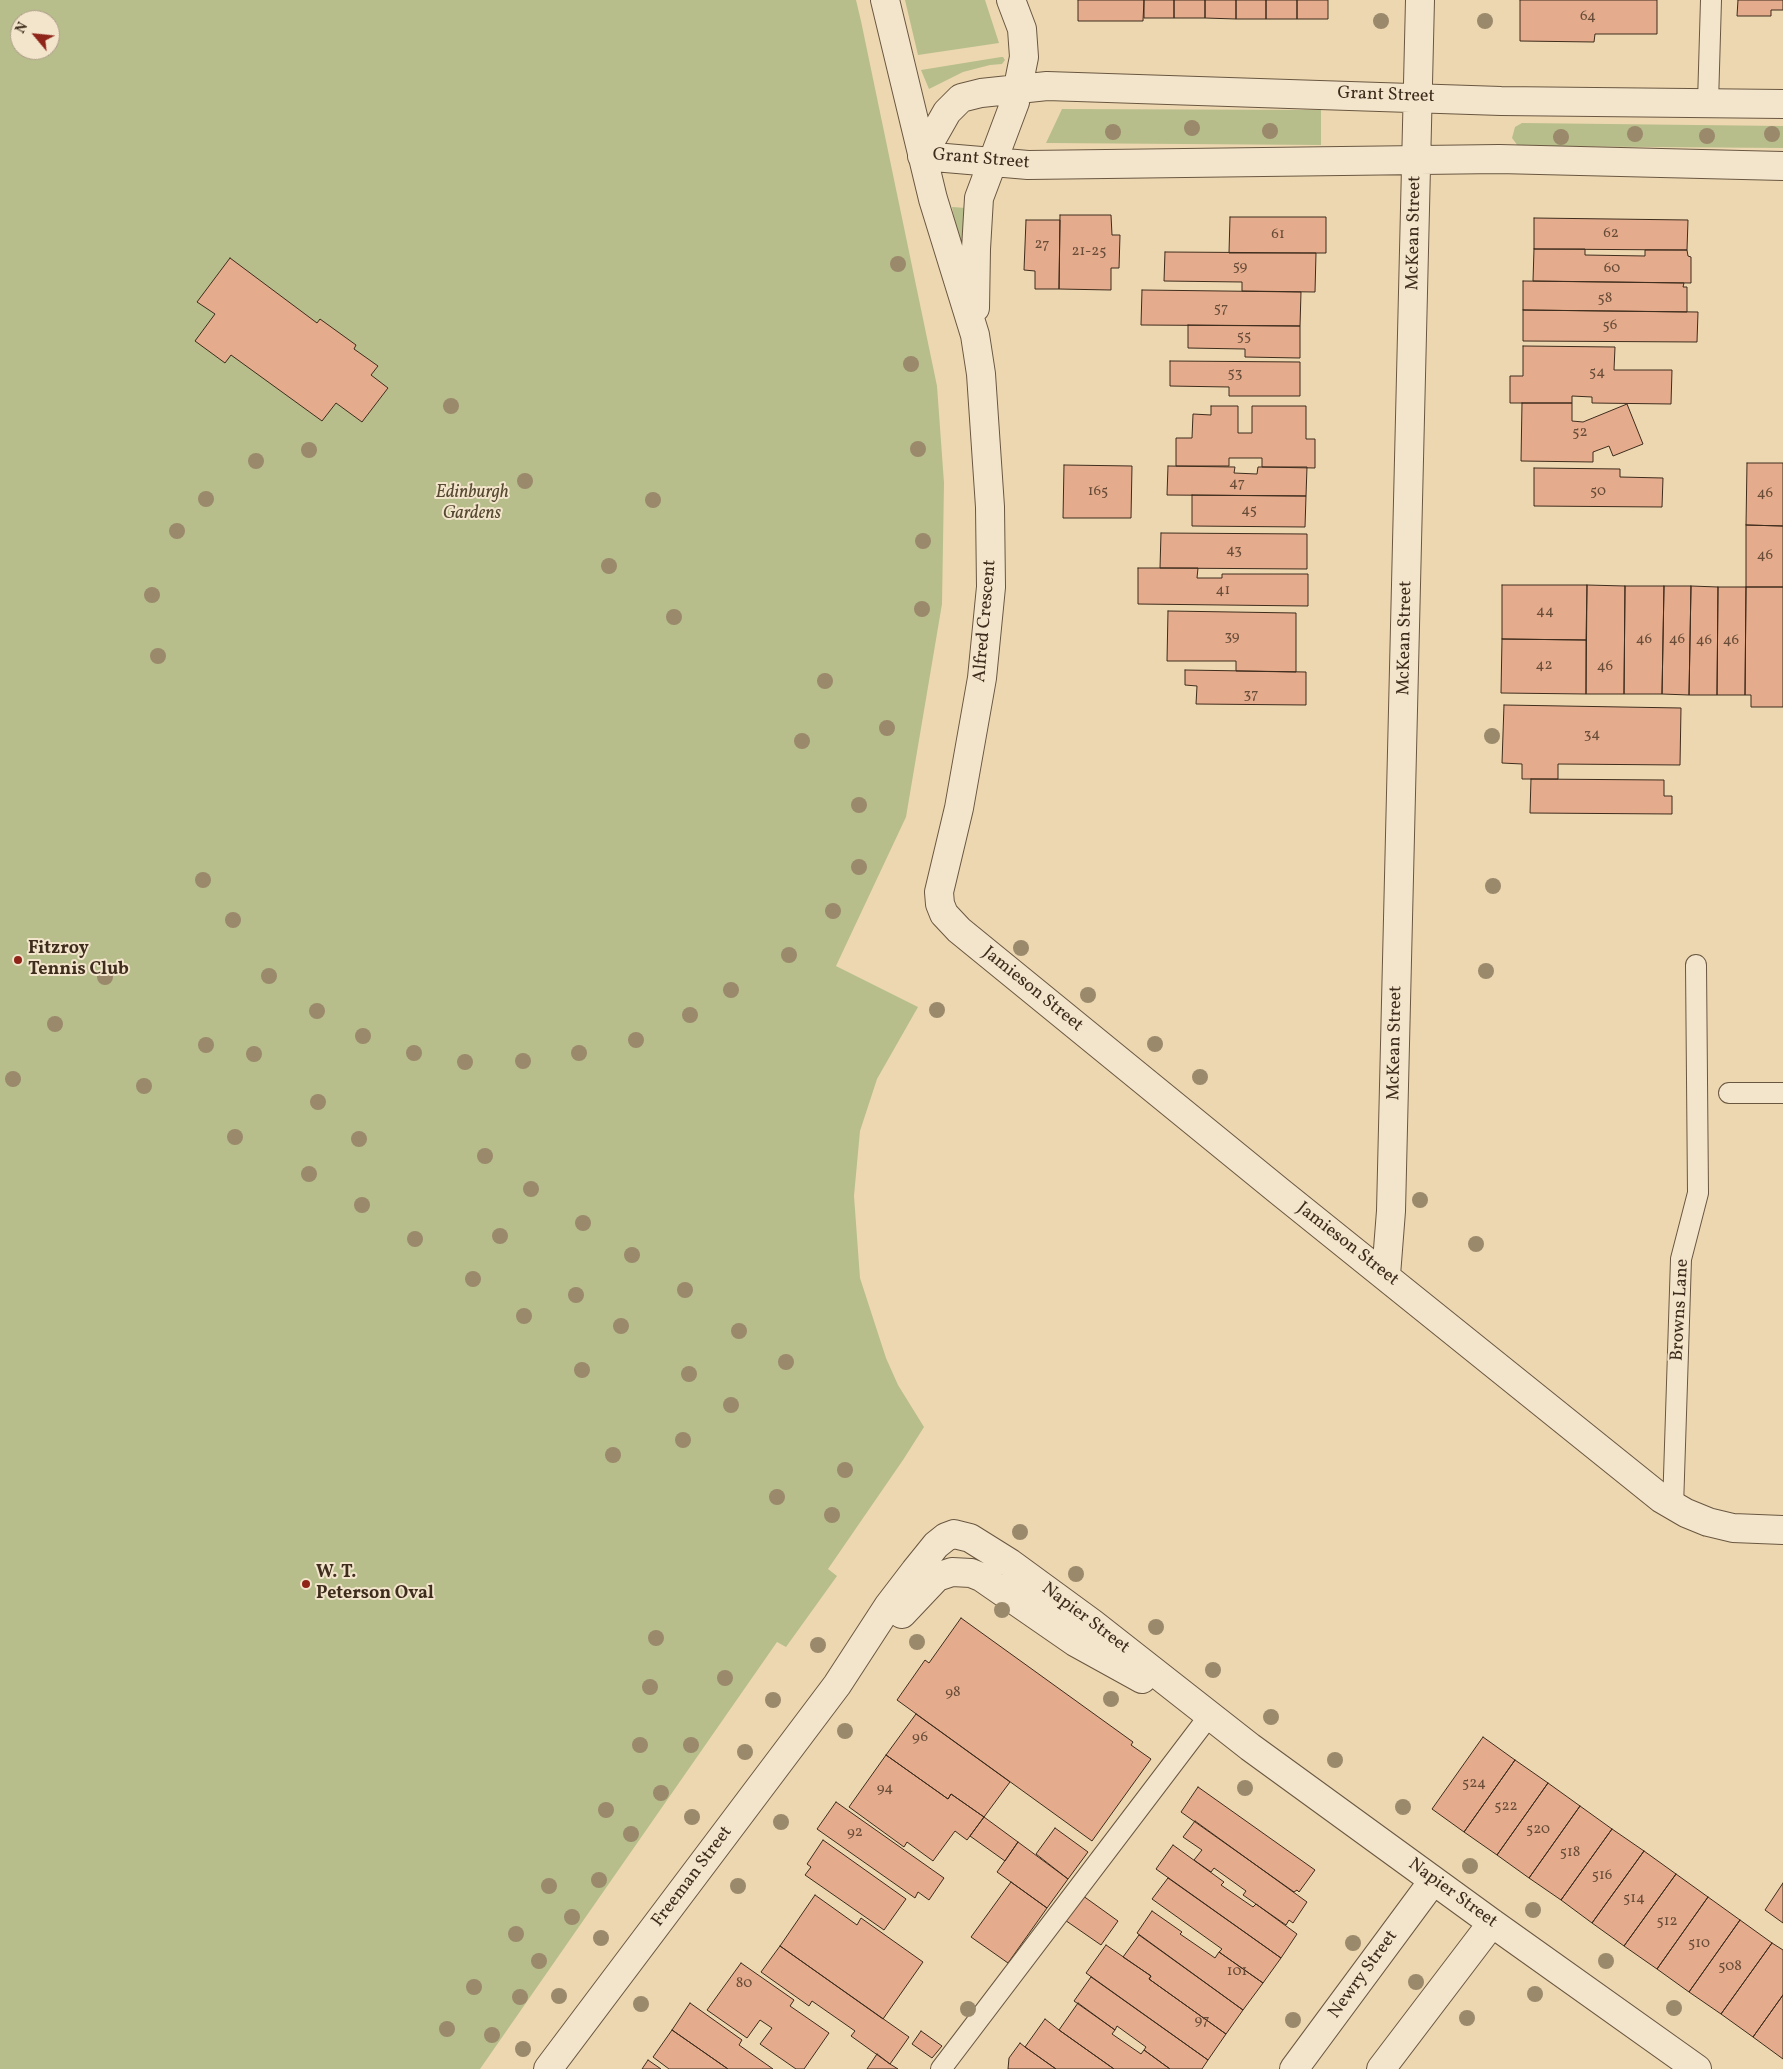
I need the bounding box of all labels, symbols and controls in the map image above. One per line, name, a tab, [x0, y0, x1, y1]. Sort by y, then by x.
house number: 64	[1580, 8, 1596, 26]
north arrow	[10, 10, 60, 60]
text: N	[11, 19, 33, 37]
street label: Grant Street	[1337, 84, 1435, 108]
street label: Grant Street	[931, 145, 1031, 175]
street label: McKean Street	[1403, 175, 1427, 291]
house number: 62	[1603, 225, 1619, 243]
house number: 61	[1271, 226, 1285, 244]
house number: 27	[1035, 236, 1049, 254]
house number: 21-25	[1072, 243, 1106, 261]
house number: 59	[1233, 258, 1247, 276]
house number: 60	[1604, 260, 1620, 278]
house number: 58	[1598, 290, 1612, 308]
house number: 57	[1214, 300, 1228, 318]
house number: 56	[1603, 317, 1617, 335]
house number: 55	[1237, 328, 1251, 346]
house number: 54	[1589, 364, 1605, 382]
house number: 53	[1228, 365, 1242, 383]
house number: 52	[1572, 424, 1588, 442]
house number: 47	[1229, 475, 1245, 493]
park label: Edinburgh Gardens	[435, 483, 509, 526]
house number: 165	[1088, 483, 1108, 501]
house number: 50	[1590, 483, 1606, 501]
house number: 46	[1757, 485, 1773, 503]
house number: 45	[1241, 502, 1257, 520]
house number: 43	[1226, 542, 1242, 560]
house number: 46	[1757, 547, 1773, 565]
street label: Alfred Crescent	[970, 559, 1002, 683]
street label: McKean Street	[1394, 580, 1418, 696]
house number: 41	[1216, 582, 1230, 600]
house number: 44	[1536, 603, 1554, 621]
house number: 39	[1224, 628, 1240, 646]
house number: 46	[1636, 631, 1652, 649]
house number: 46	[1669, 631, 1685, 649]
house number: 46	[1696, 632, 1712, 650]
house number: 46	[1723, 632, 1739, 650]
house number: 42	[1535, 657, 1553, 675]
house number: 46	[1597, 658, 1613, 676]
house number: 37	[1244, 686, 1258, 704]
house number: 34	[1584, 726, 1600, 744]
place label: Fitzroy Tennis Club	[28, 939, 129, 982]
street label: Jamieson Street	[977, 943, 1087, 1037]
marker: Fitzroy Tennis Club	[12, 954, 24, 966]
street label: McKean Street	[1384, 985, 1408, 1101]
street label: Jamieson Street	[1292, 1198, 1402, 1292]
street label: Browns Lane	[1668, 1258, 1694, 1362]
place label: W. T. Peterson Oval	[316, 1563, 434, 1606]
marker: W. T. Peterson Oval	[300, 1578, 312, 1590]
street label: Napier Street	[1037, 1579, 1133, 1659]
house number: 98	[945, 1684, 961, 1702]
house number: 96	[912, 1729, 928, 1747]
house number: 524	[1462, 1775, 1486, 1793]
house number: 94	[877, 1780, 893, 1798]
house number: 522	[1494, 1798, 1518, 1816]
house number: 520	[1526, 1821, 1550, 1839]
street label: Freeman Street	[648, 1822, 738, 1932]
house number: 92	[847, 1824, 863, 1842]
house number: 518	[1560, 1844, 1580, 1862]
street label: Napier Street	[1403, 1854, 1501, 1934]
house number: 516	[1592, 1867, 1612, 1885]
house number: 514	[1623, 1890, 1645, 1908]
house number: 512	[1656, 1913, 1678, 1931]
street label: Newry Street	[1325, 1927, 1403, 2023]
house number: 510	[1688, 1935, 1710, 1953]
house number: 508	[1718, 1958, 1742, 1976]
house number: 101	[1227, 1963, 1247, 1981]
house number: 80	[736, 1975, 752, 1993]
house number: 97	[1194, 2012, 1210, 2030]

